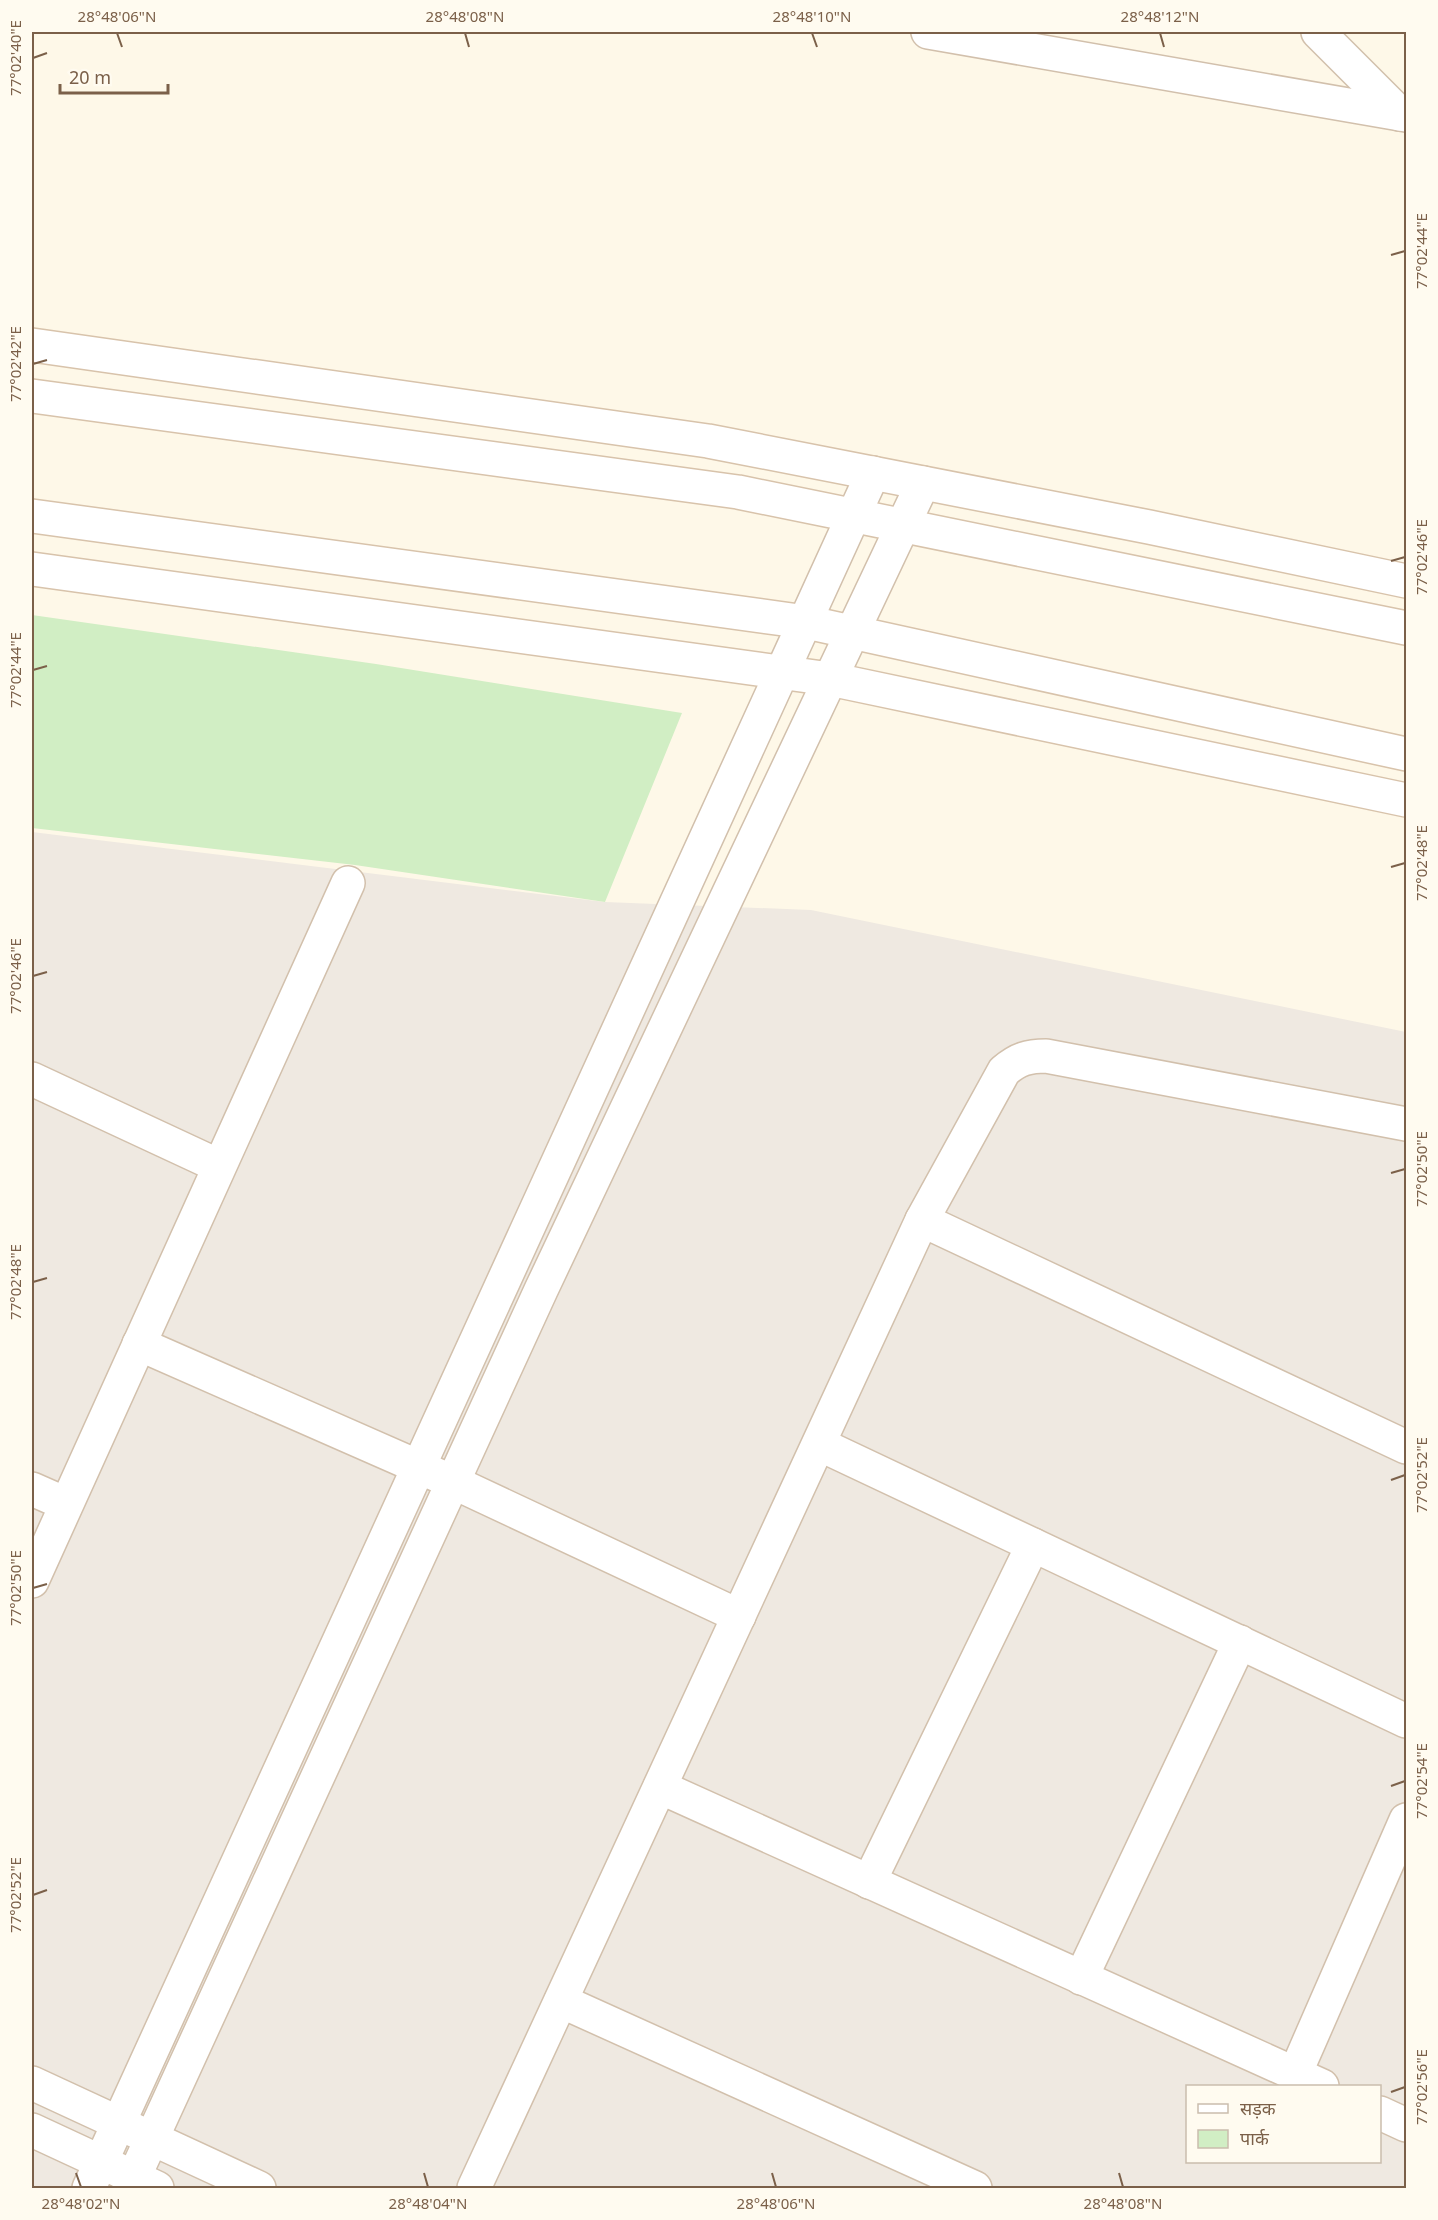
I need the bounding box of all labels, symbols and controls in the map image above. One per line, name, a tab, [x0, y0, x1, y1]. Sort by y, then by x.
text: 28°48'06"N	[78, 6, 156, 26]
text: 28°48'08"N	[426, 6, 504, 26]
text: 28°48'10"N	[773, 6, 851, 26]
text: 28°48'12"N	[1121, 6, 1199, 26]
text: 77°02'40"E	[5, 20, 25, 96]
scale bar	[60, 57, 168, 95]
text: 20 m	[69, 65, 111, 89]
text: 77°02'44"E	[1411, 213, 1431, 289]
text: 77°02'42"E	[5, 326, 25, 402]
text: 77°02'46"E	[1411, 519, 1431, 595]
text: 77°02'44"E	[5, 632, 25, 708]
text: 77°02'48"E	[1411, 825, 1431, 901]
text: 77°02'46"E	[5, 938, 25, 1014]
text: 77°02'50"E	[1411, 1131, 1431, 1207]
text: 77°02'48"E	[5, 1244, 25, 1320]
text: 77°02'52"E	[1411, 1437, 1431, 1513]
text: 77°02'50"E	[5, 1550, 25, 1626]
text: 77°02'54"E	[1411, 1743, 1431, 1819]
text: 77°02'52"E	[5, 1857, 25, 1933]
text: 77°02'56"E	[1411, 2049, 1431, 2125]
legend	[1186, 2085, 1381, 2163]
text: सड़क	[1240, 2096, 1277, 2120]
text: पार्क	[1240, 2126, 1270, 2150]
text: 28°48'02"N	[42, 2193, 120, 2213]
text: 28°48'04"N	[389, 2193, 467, 2213]
text: 28°48'06"N	[737, 2193, 815, 2213]
text: 28°48'08"N	[1084, 2193, 1162, 2213]

